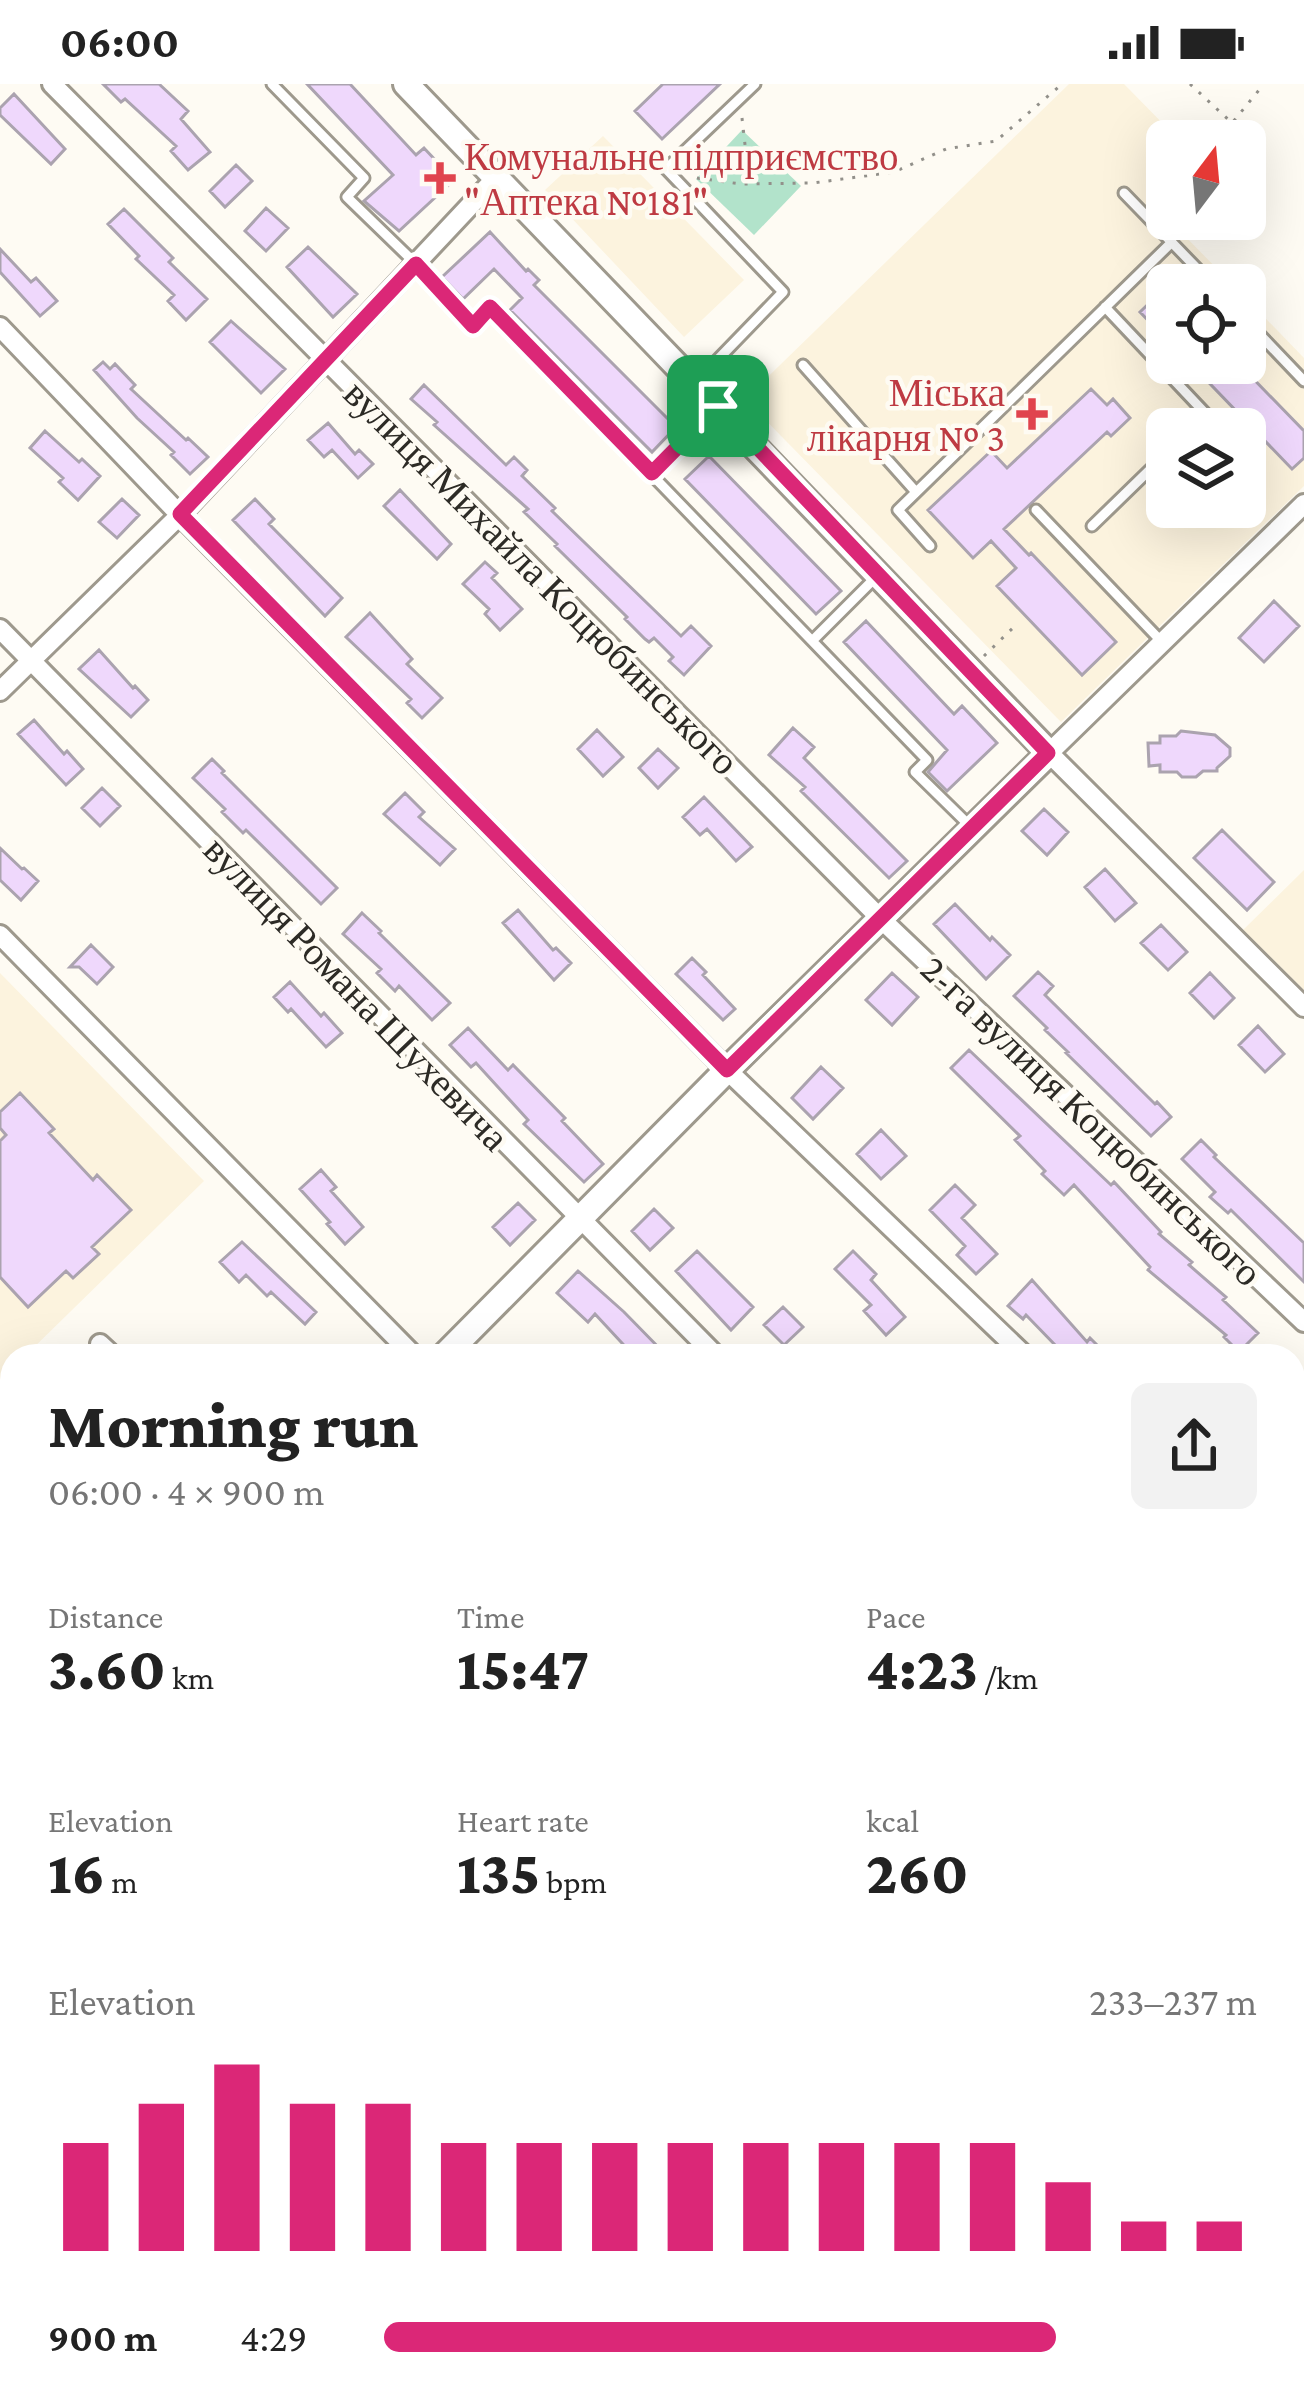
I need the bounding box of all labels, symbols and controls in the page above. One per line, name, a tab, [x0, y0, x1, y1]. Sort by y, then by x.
text: 06:00	[60, 17, 179, 67]
north arrow	[1146, 120, 1266, 240]
map controls	[1146, 120, 1266, 528]
place label: Комунальне підприємство "Аптека №181"	[464, 135, 898, 223]
marker: Комунальне підприємство "Аптека №181"	[427, 165, 453, 191]
button: locate	[1146, 264, 1266, 384]
pin	[667, 355, 769, 457]
street label: вулиця Михайла Коцюбинського	[335, 371, 748, 784]
place label: Міська лікарня № 3	[807, 371, 1005, 460]
icon: arrive	[685, 373, 751, 439]
marker: Міська лікарня № 3	[1016, 398, 1048, 430]
button: layers	[1146, 408, 1266, 528]
street label: вулиця Романа Шухевича	[195, 828, 518, 1160]
street label: 2-га вулиця Коцюбинського	[912, 947, 1271, 1295]
button: share	[1131, 1383, 1257, 1509]
text: Morning run	[48, 1388, 418, 1461]
text: 06:00 · 4 × 900 m	[48, 1470, 325, 1513]
text: Distance	[48, 1598, 163, 1635]
text: Time	[457, 1598, 525, 1635]
text: Pace	[866, 1598, 925, 1635]
text: 3.60	[48, 1635, 166, 1702]
text: 15:47	[457, 1635, 589, 1702]
text: 4:23	[866, 1635, 978, 1702]
text: km	[166, 1659, 214, 1696]
text: /km	[978, 1659, 1038, 1696]
text: Elevation	[48, 1802, 173, 1839]
text: Heart rate	[457, 1802, 589, 1839]
text: kcal	[866, 1802, 919, 1839]
text: 16	[48, 1839, 105, 1906]
text: 135	[457, 1839, 540, 1906]
text: 260	[866, 1839, 969, 1906]
text: m	[105, 1863, 138, 1900]
text: bpm	[540, 1863, 607, 1900]
text: Elevation	[48, 1980, 196, 2023]
text: 233–237 m	[1089, 1980, 1257, 2023]
text: 900 m	[48, 2316, 157, 2359]
text: 4:29	[240, 2316, 307, 2359]

